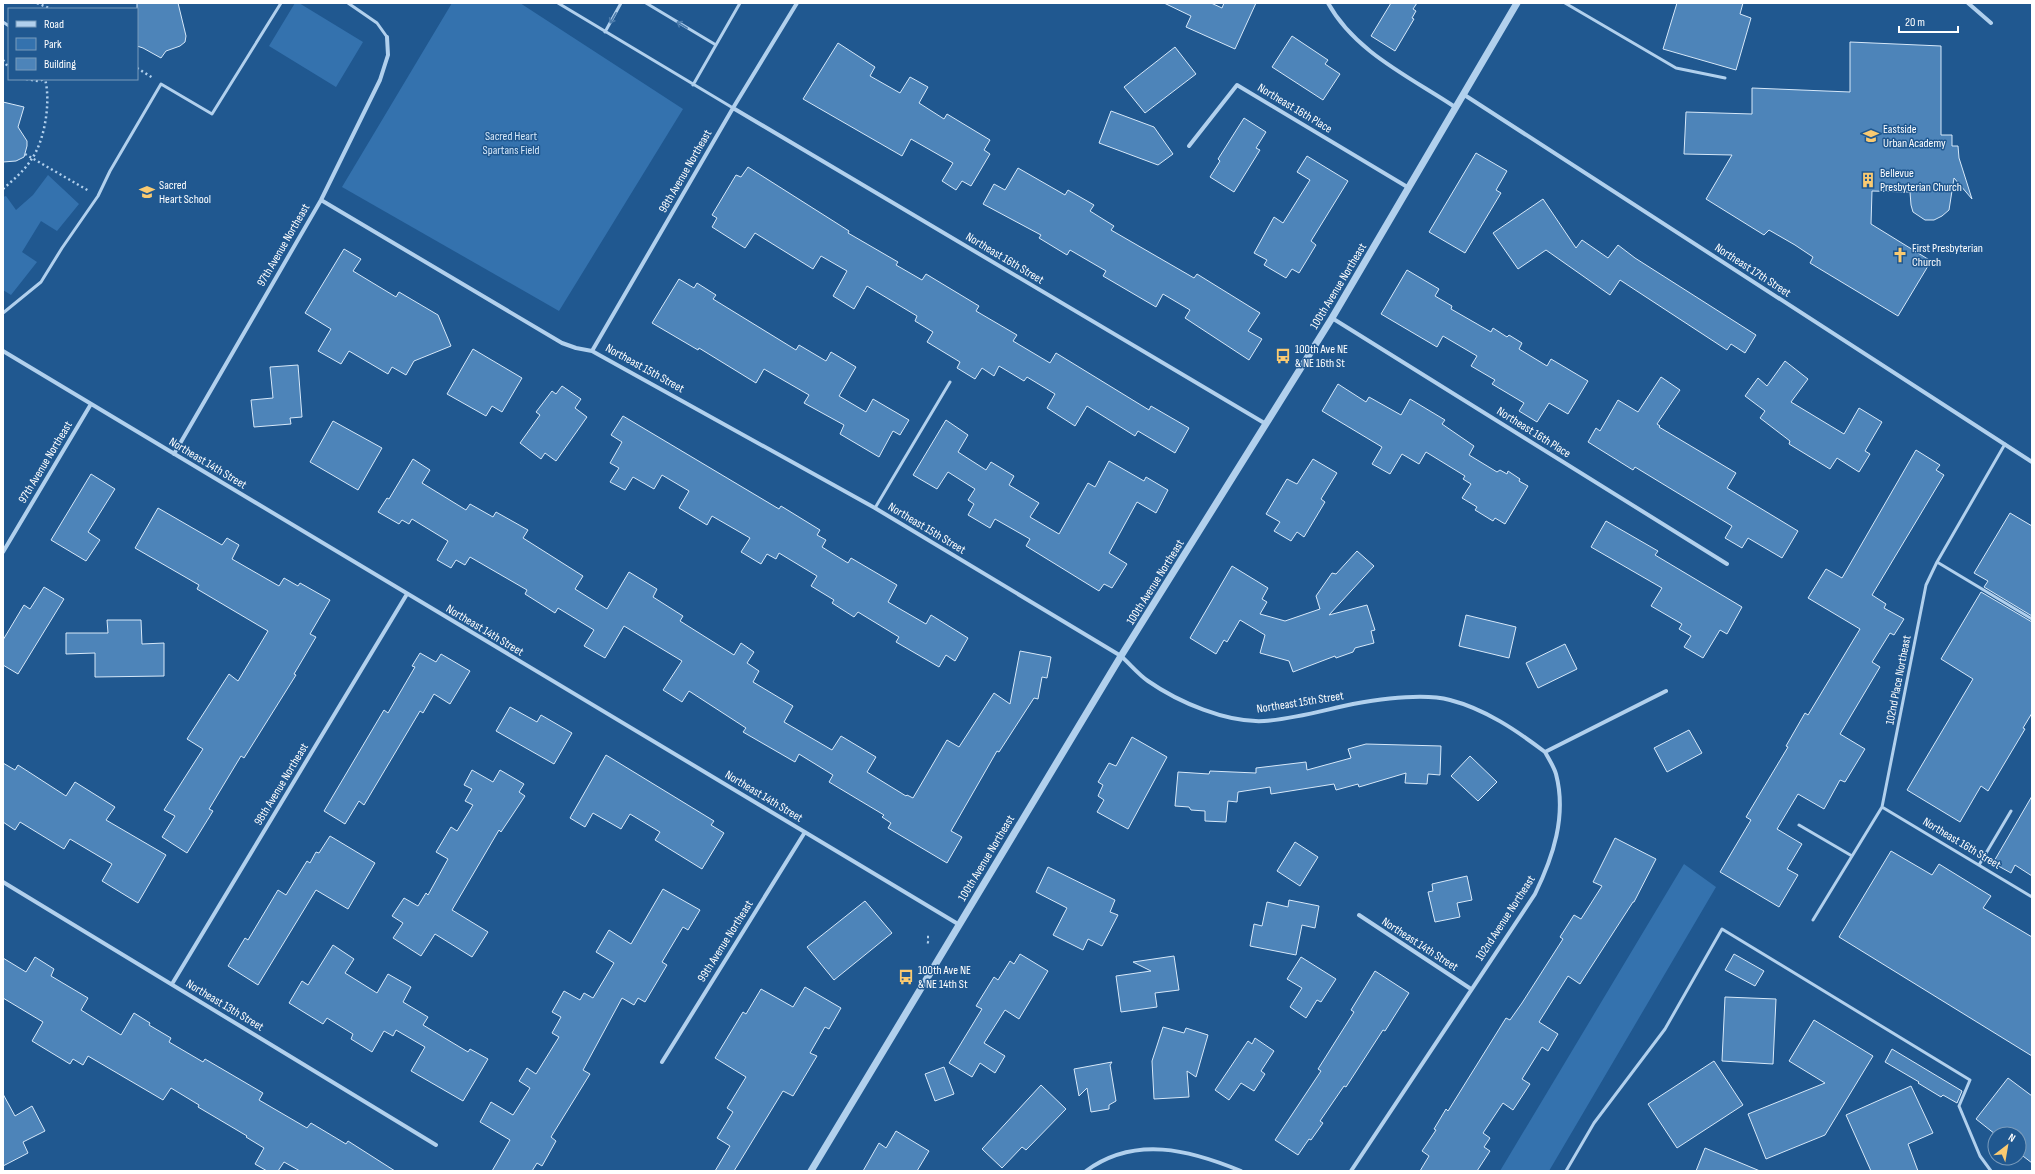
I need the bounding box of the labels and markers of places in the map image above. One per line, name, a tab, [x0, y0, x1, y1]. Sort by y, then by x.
place label: Eastside Urban Academy	[1883, 122, 1946, 151]
school or university icon: Eastside Urban Academy	[1862, 127, 1880, 145]
place label: Bellevue Presbyterian Church	[1880, 166, 1962, 195]
building icon: Bellevue Presbyterian Church	[1859, 171, 1877, 189]
place label: Sacred Heart School	[159, 178, 211, 207]
school or university icon: Sacred Heart School	[138, 183, 156, 201]
place label: First Presbyterian Church	[1912, 241, 1983, 270]
church icon: First Presbyterian Church	[1891, 246, 1909, 264]
place label: 100th Ave NE & NE 16th St	[1295, 342, 1348, 371]
bus stop icon: 100th Ave NE & NE 16th St	[1274, 347, 1292, 365]
place label: 100th Ave NE & NE 14th St	[918, 963, 971, 992]
bus stop icon: 100th Ave NE & NE 14th St	[897, 968, 915, 986]

